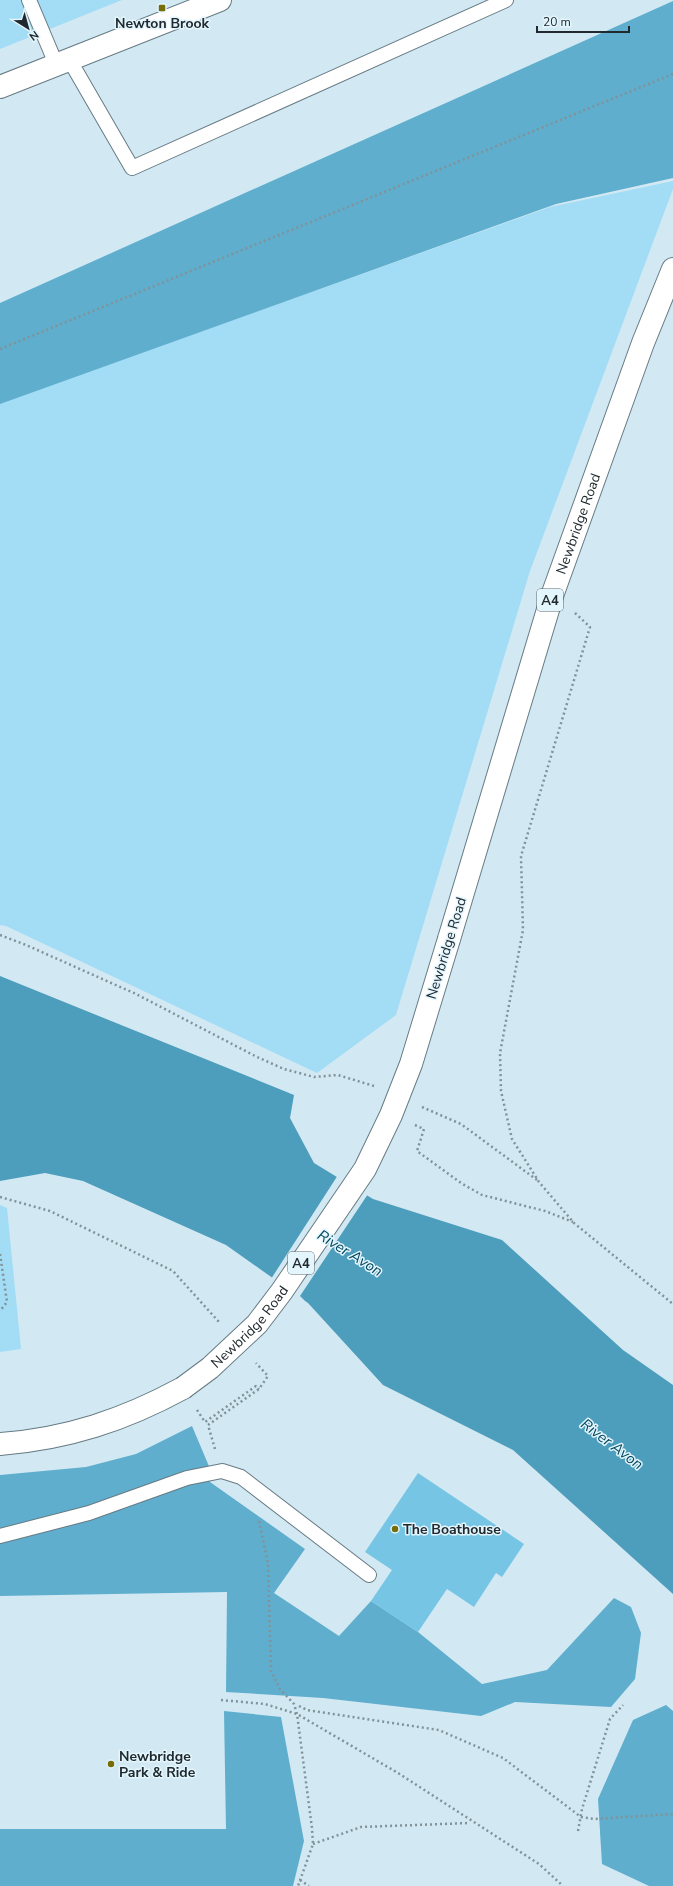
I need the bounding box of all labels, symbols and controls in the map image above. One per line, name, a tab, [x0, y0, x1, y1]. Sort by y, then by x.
marker: Newton Brook	[157, 3, 167, 13]
north arrow	[8, 8, 48, 48]
scale bar	[537, 8, 629, 34]
place label: Newton Brook	[115, 14, 210, 33]
text: 20 m	[543, 14, 571, 30]
text: N	[26, 27, 42, 44]
street label: Newbridge Road	[552, 471, 605, 577]
road number: A4	[537, 589, 563, 611]
street label: Newbridge Road	[422, 895, 471, 1002]
water label: River Avon	[314, 1225, 386, 1281]
road number: A4	[288, 1252, 314, 1274]
street label: Newbridge Road	[207, 1282, 293, 1372]
water label: River Avon	[577, 1414, 647, 1474]
place label: The Boathouse	[403, 1520, 501, 1539]
marker: The Boathouse	[390, 1524, 400, 1534]
place label: Newbridge Park & Ride	[119, 1747, 196, 1782]
marker: Newbridge Park & Ride	[106, 1759, 116, 1769]

